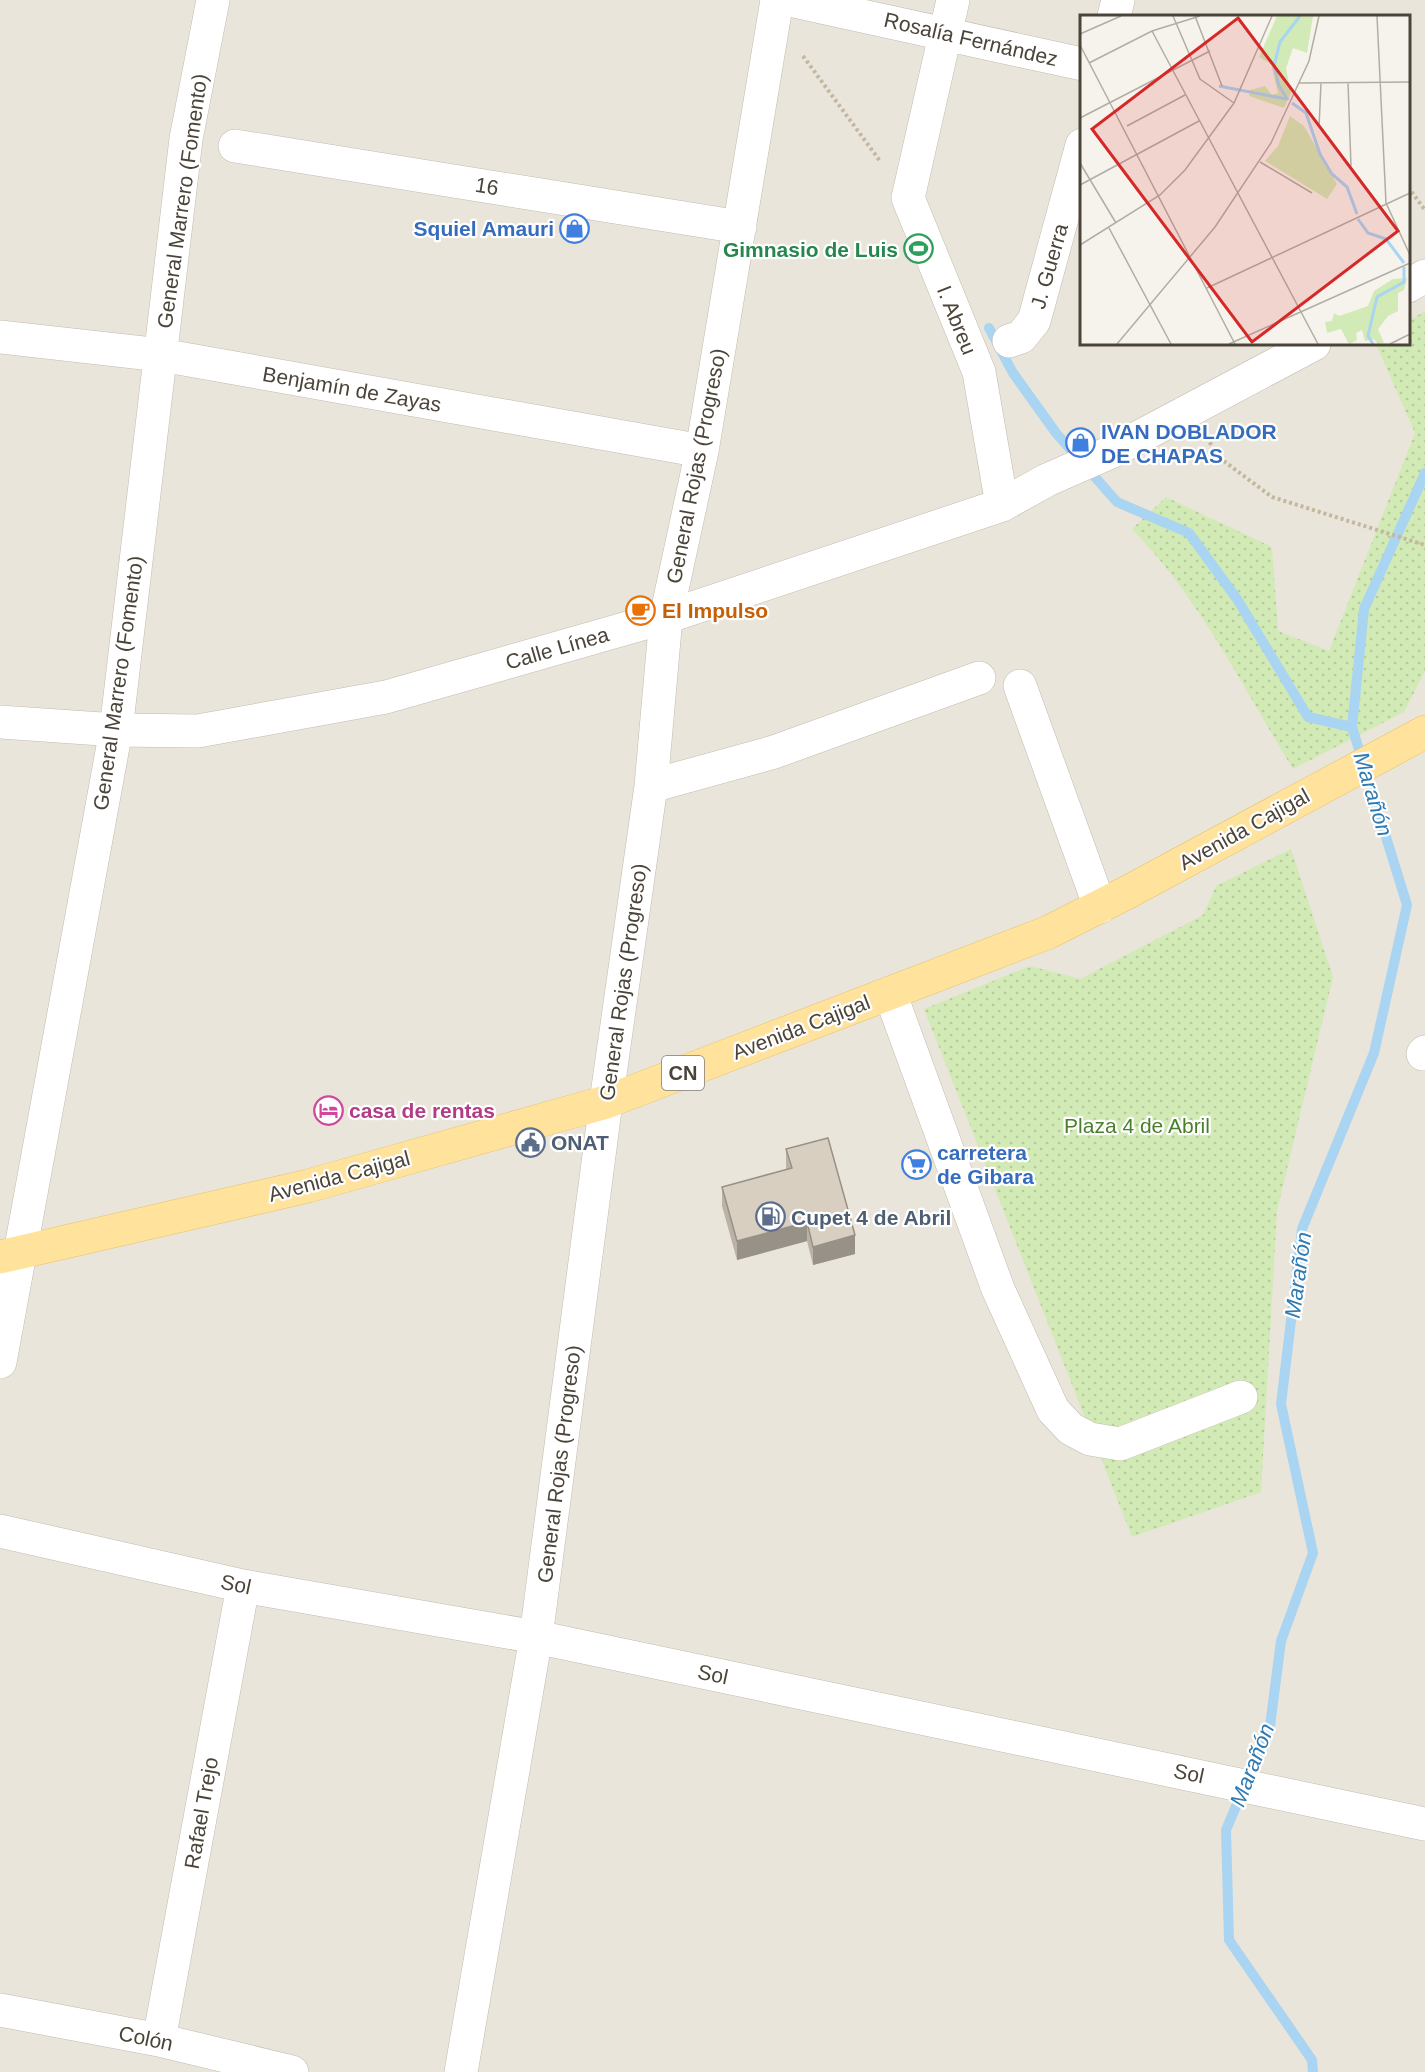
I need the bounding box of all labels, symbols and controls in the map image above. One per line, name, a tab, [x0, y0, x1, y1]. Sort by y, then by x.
street label: Rosalía Fernández	[882, 8, 1060, 70]
inset map	[1080, 15, 1410, 345]
street label: General Marrero (Fomento)	[153, 72, 211, 330]
street label: 16	[474, 173, 500, 199]
shop icon: Squiel Amauri	[559, 212, 591, 244]
place label: Squiel Amauri	[414, 217, 554, 240]
street label: J. Guerra	[1026, 220, 1072, 311]
sports icon: Gimnasio de Luis	[903, 233, 935, 265]
place label: Gimnasio de Luis	[723, 238, 898, 261]
street label: I. Abreu	[933, 282, 981, 358]
street label: General Rojas (Progreso)	[662, 346, 730, 586]
street label: Benjamín de Zayas	[261, 362, 443, 416]
place label: IVAN DOBLADOR DE CHAPAS	[1101, 420, 1277, 467]
shop icon: IVAN DOBLADOR DE CHAPAS	[1064, 427, 1096, 459]
street label: General Marrero (Fomento)	[89, 554, 147, 812]
cafe icon: El Impulso	[625, 594, 657, 626]
place label: El Impulso	[662, 599, 768, 622]
street label: Calle Línea	[503, 622, 612, 674]
water label: Marañón	[1348, 749, 1398, 839]
street label: Avenida Cajigal	[1175, 784, 1313, 874]
street label: General Rojas (Progreso)	[595, 862, 651, 1102]
street label: Avenida Cajigal	[729, 990, 873, 1064]
road number: CN	[662, 1056, 704, 1090]
hotel icon: casa de rentas	[312, 1094, 344, 1126]
place label: casa de rentas	[349, 1099, 495, 1122]
park label: Plaza 4 de Abril	[1064, 1114, 1210, 1137]
public building icon: ONAT	[514, 1126, 546, 1158]
place label: ONAT	[551, 1131, 609, 1154]
place label: carretera de Gibara	[937, 1141, 1034, 1188]
street label: Avenida Cajigal	[266, 1146, 412, 1206]
supermarket icon: carretera de Gibara	[900, 1148, 932, 1180]
fuel station icon: Cupet 4 de Abril	[754, 1201, 786, 1233]
place label: Cupet 4 de Abril	[791, 1206, 951, 1229]
water label: Marañón	[1280, 1230, 1316, 1320]
street label: General Rojas (Progreso)	[533, 1344, 585, 1584]
street label: Sol	[219, 1570, 253, 1598]
street label: Sol	[696, 1660, 730, 1688]
water label: Marañón	[1225, 1720, 1279, 1810]
street label: Rafael Trejo	[180, 1755, 222, 1871]
street label: Sol	[1172, 1759, 1206, 1787]
street label: Colón	[117, 2021, 175, 2055]

